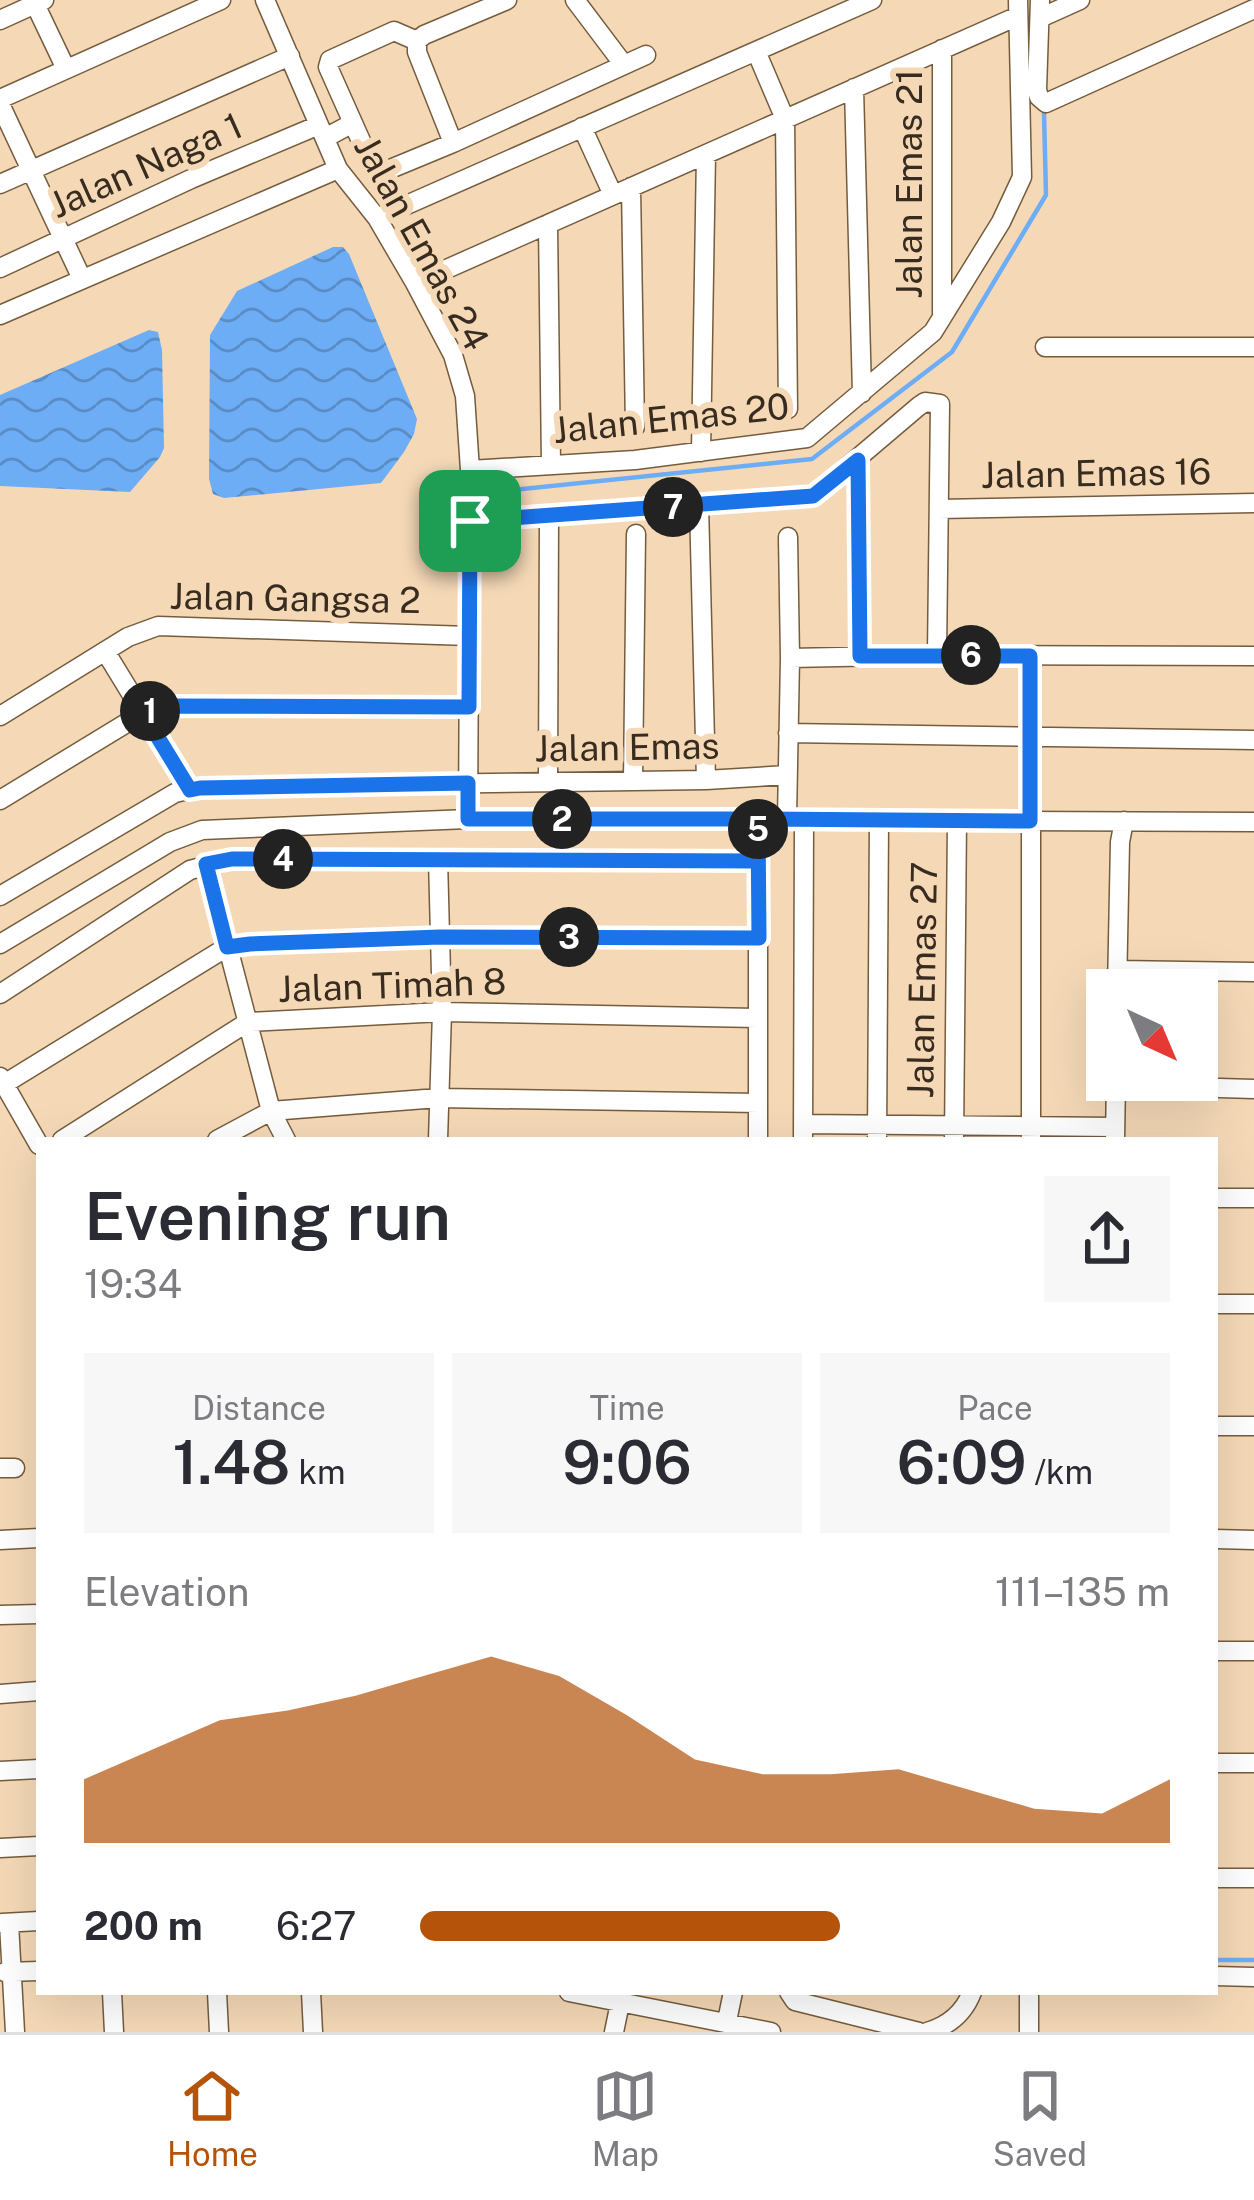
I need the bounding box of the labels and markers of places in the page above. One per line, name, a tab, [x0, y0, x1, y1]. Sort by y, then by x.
pin	[419, 470, 521, 572]
pin: 7	[643, 477, 703, 537]
pin: 6	[941, 625, 1001, 685]
pin: 1	[120, 681, 180, 741]
pin: 2	[532, 789, 592, 849]
pin: 5	[728, 799, 788, 859]
pin: 4	[253, 829, 313, 889]
pin: 3	[539, 907, 599, 967]

